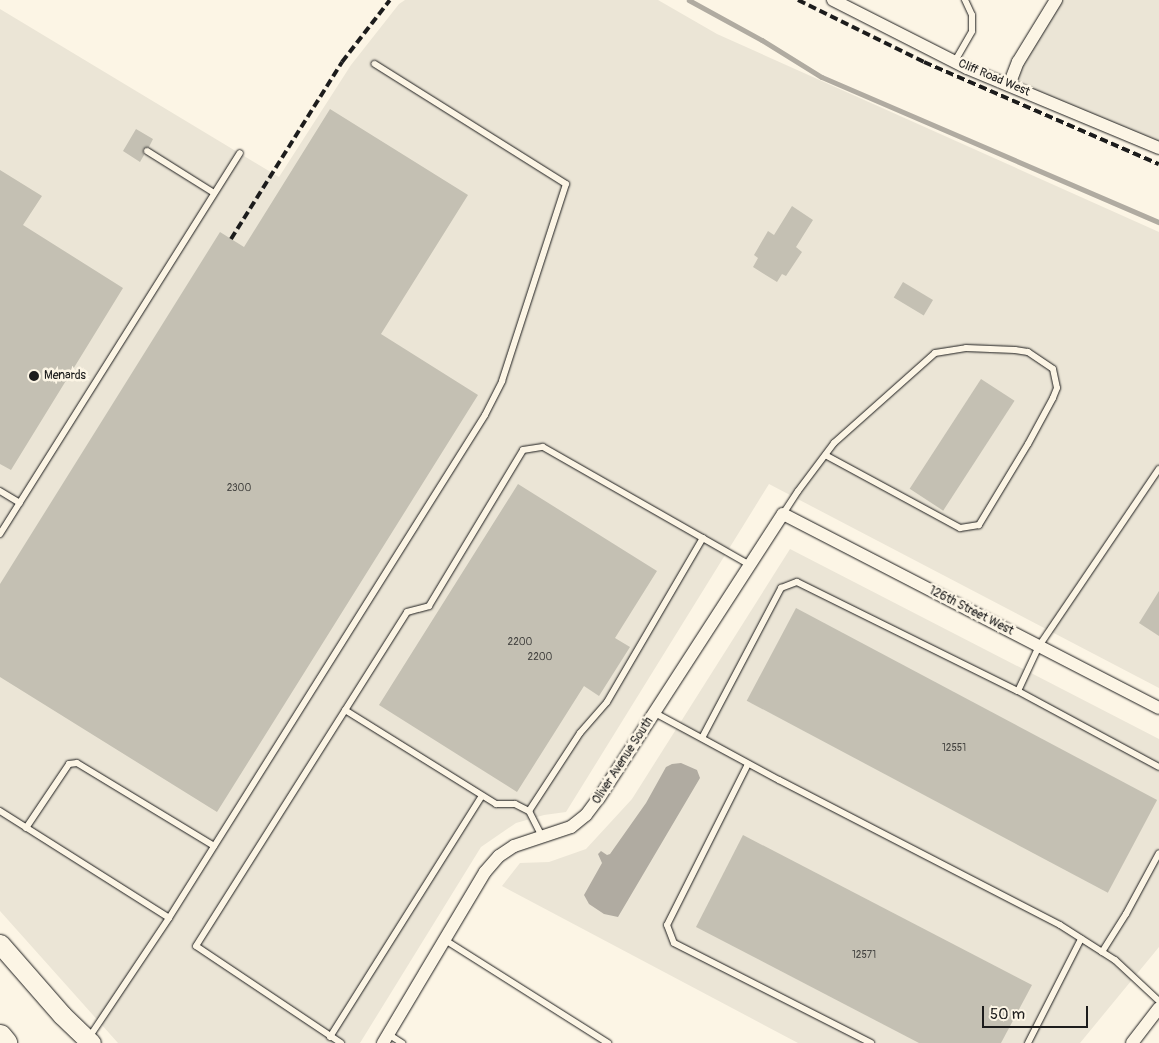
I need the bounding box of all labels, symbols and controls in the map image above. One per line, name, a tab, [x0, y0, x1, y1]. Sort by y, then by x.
street label: Cliff Road West	[956, 56, 1032, 100]
place label: Menards	[44, 369, 86, 383]
marker: Menards	[28, 370, 40, 382]
house number: 2300	[227, 483, 251, 495]
street label: 126th Street West	[926, 583, 1016, 639]
house number: 2200	[508, 637, 532, 649]
house number: 2200	[528, 652, 552, 664]
street label: Oliver Avenue South	[590, 715, 656, 807]
house number: 12551	[942, 743, 966, 755]
house number: 12571	[852, 950, 876, 962]
scale bar	[984, 996, 1090, 1028]
text: 50 m	[990, 1005, 1025, 1024]

